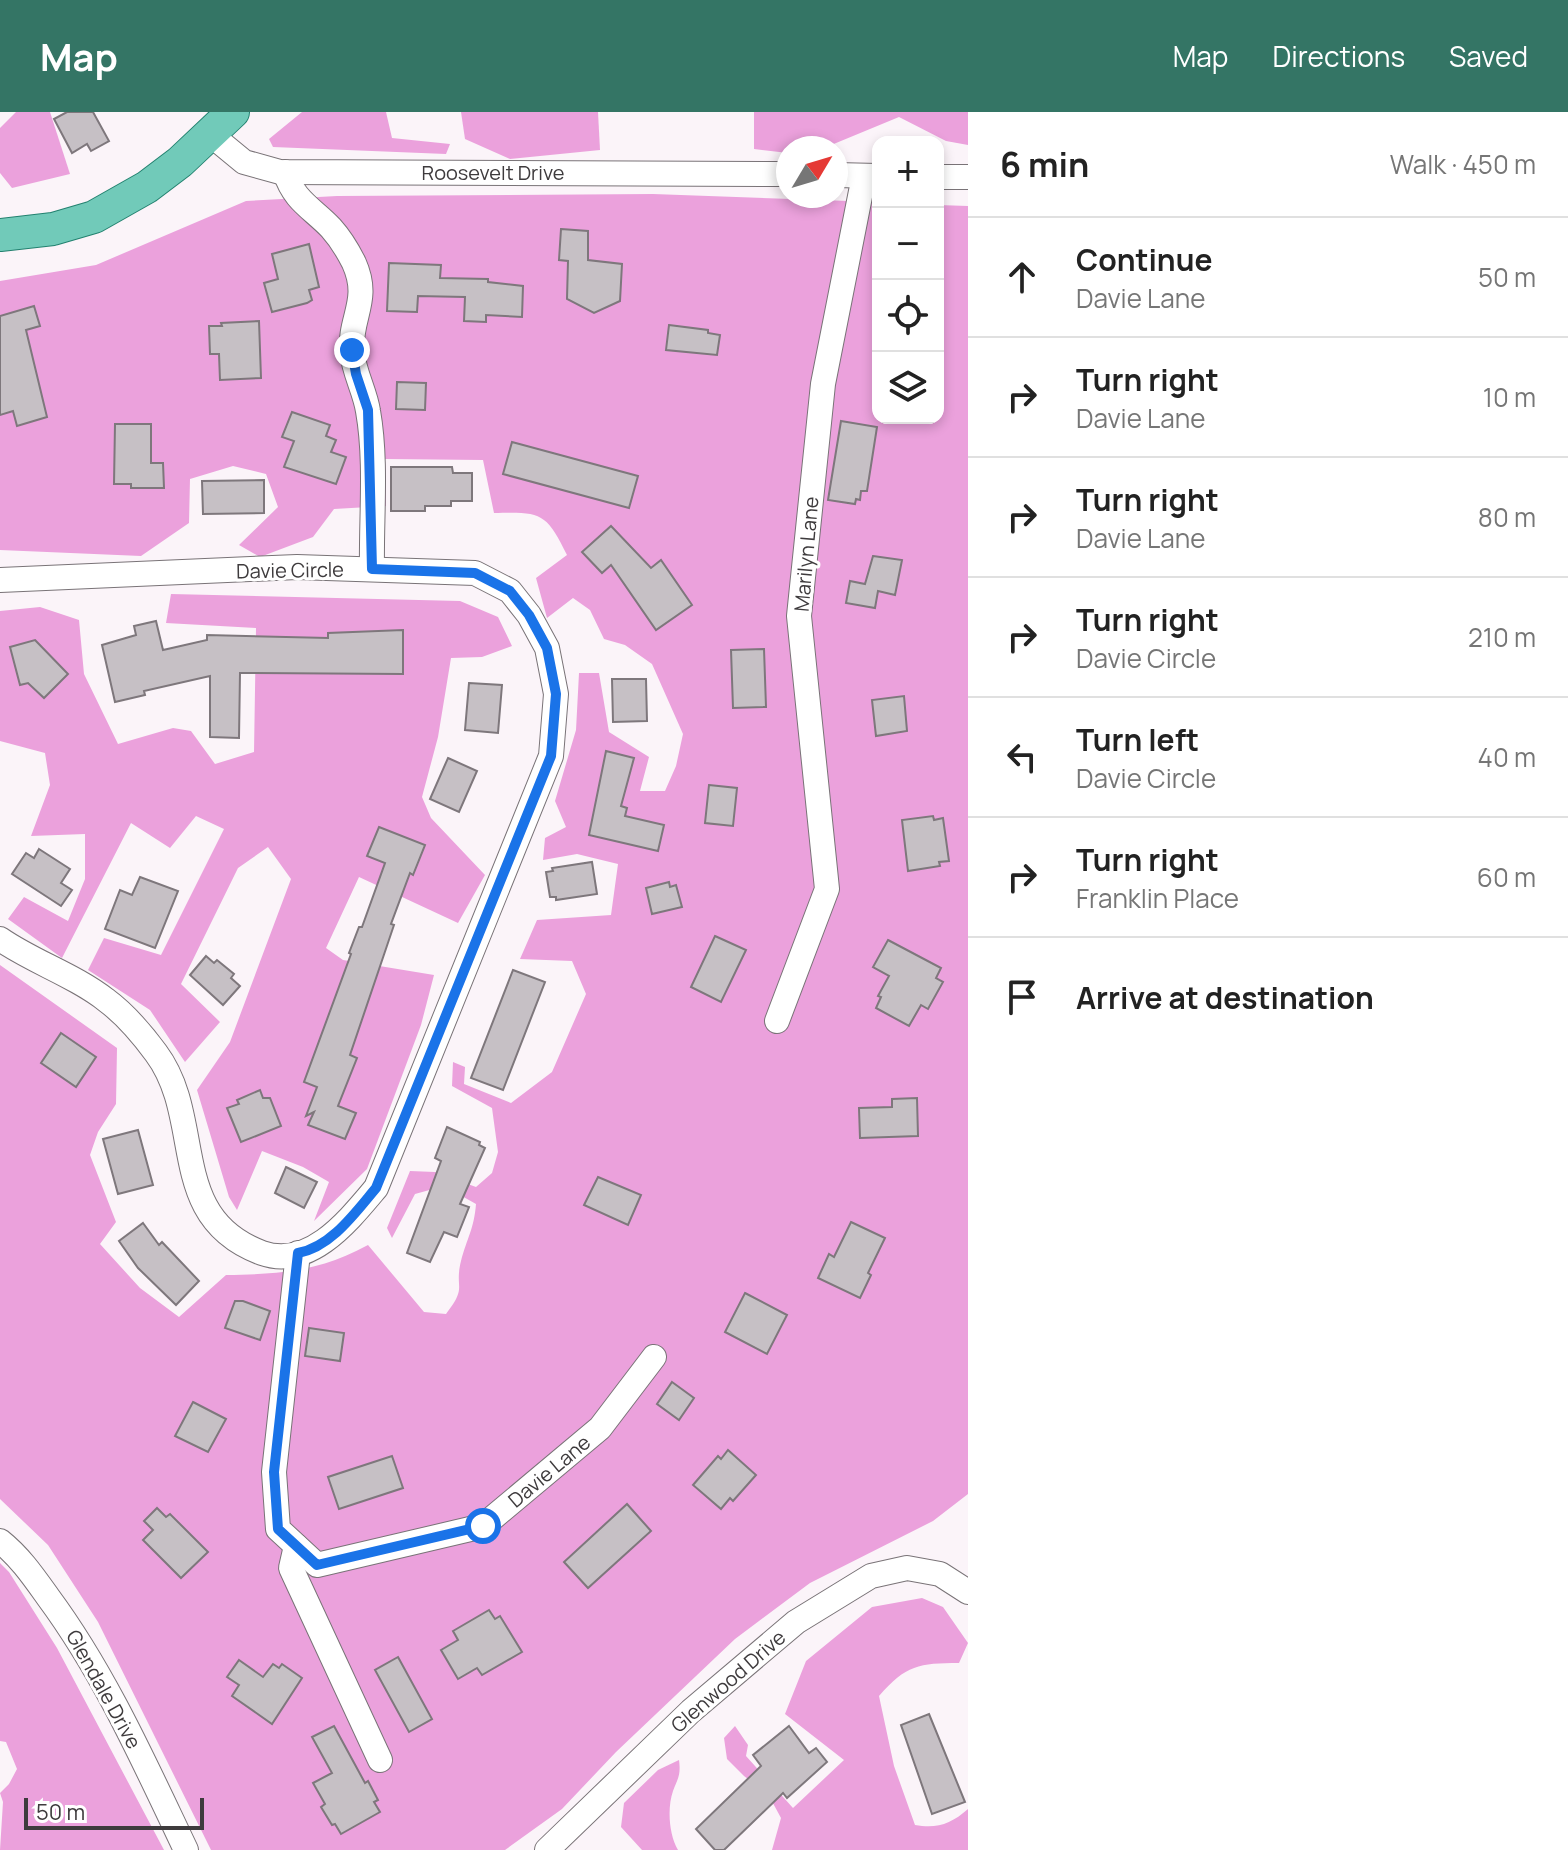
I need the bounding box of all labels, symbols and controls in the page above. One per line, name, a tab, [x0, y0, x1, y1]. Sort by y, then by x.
text: Map	[40, 30, 118, 82]
text: Map	[1173, 37, 1228, 75]
text: Directions	[1272, 37, 1405, 75]
text: Saved	[1449, 37, 1528, 75]
north arrow	[776, 136, 848, 208]
map controls	[872, 136, 944, 424]
button: +	[872, 136, 944, 208]
text: 6 min	[1000, 141, 1089, 187]
text: Walk · 450 m	[1390, 146, 1536, 182]
street label: Roosevelt Drive	[422, 159, 564, 186]
button: −	[872, 208, 944, 280]
text: Continue	[1076, 239, 1212, 280]
icon: ahead	[1000, 255, 1044, 299]
text: 50 m	[1478, 259, 1536, 295]
button: locate	[872, 280, 944, 352]
text: Davie Lane	[1076, 280, 1205, 316]
route end	[334, 332, 370, 368]
button: layers	[872, 352, 944, 424]
text: Turn right	[1076, 359, 1219, 400]
icon: right	[1000, 375, 1044, 419]
text: 10 m	[1483, 379, 1536, 415]
text: Davie Lane	[1076, 400, 1205, 436]
text: Turn right	[1076, 479, 1219, 520]
street label: Marilyn Lane	[788, 495, 824, 613]
icon: right	[1000, 495, 1044, 539]
text: 80 m	[1478, 499, 1536, 535]
text: Davie Lane	[1076, 520, 1205, 556]
street label: Davie Circle	[236, 556, 344, 584]
text: Turn right	[1076, 599, 1219, 640]
icon: right	[1000, 615, 1044, 659]
text: 210 m	[1468, 619, 1536, 655]
text: Davie Circle	[1076, 640, 1216, 676]
text: Turn left	[1076, 719, 1199, 760]
icon: left	[1000, 735, 1044, 779]
text: 40 m	[1478, 739, 1536, 775]
text: Davie Circle	[1076, 760, 1216, 796]
text: Turn right	[1076, 839, 1219, 880]
icon: right	[1000, 855, 1044, 899]
text: 60 m	[1477, 859, 1536, 895]
text: Franklin Place	[1076, 880, 1239, 916]
icon: arrive	[1000, 975, 1044, 1019]
text: Arrive at destination	[1076, 977, 1374, 1018]
street label: Davie Lane	[502, 1429, 596, 1513]
route start	[465, 1508, 501, 1544]
street label: Glenwood Drive	[665, 1624, 791, 1738]
street label: Glendale Drive	[60, 1625, 148, 1753]
scale bar	[24, 1794, 204, 1830]
text: 50 m	[36, 1797, 85, 1827]

